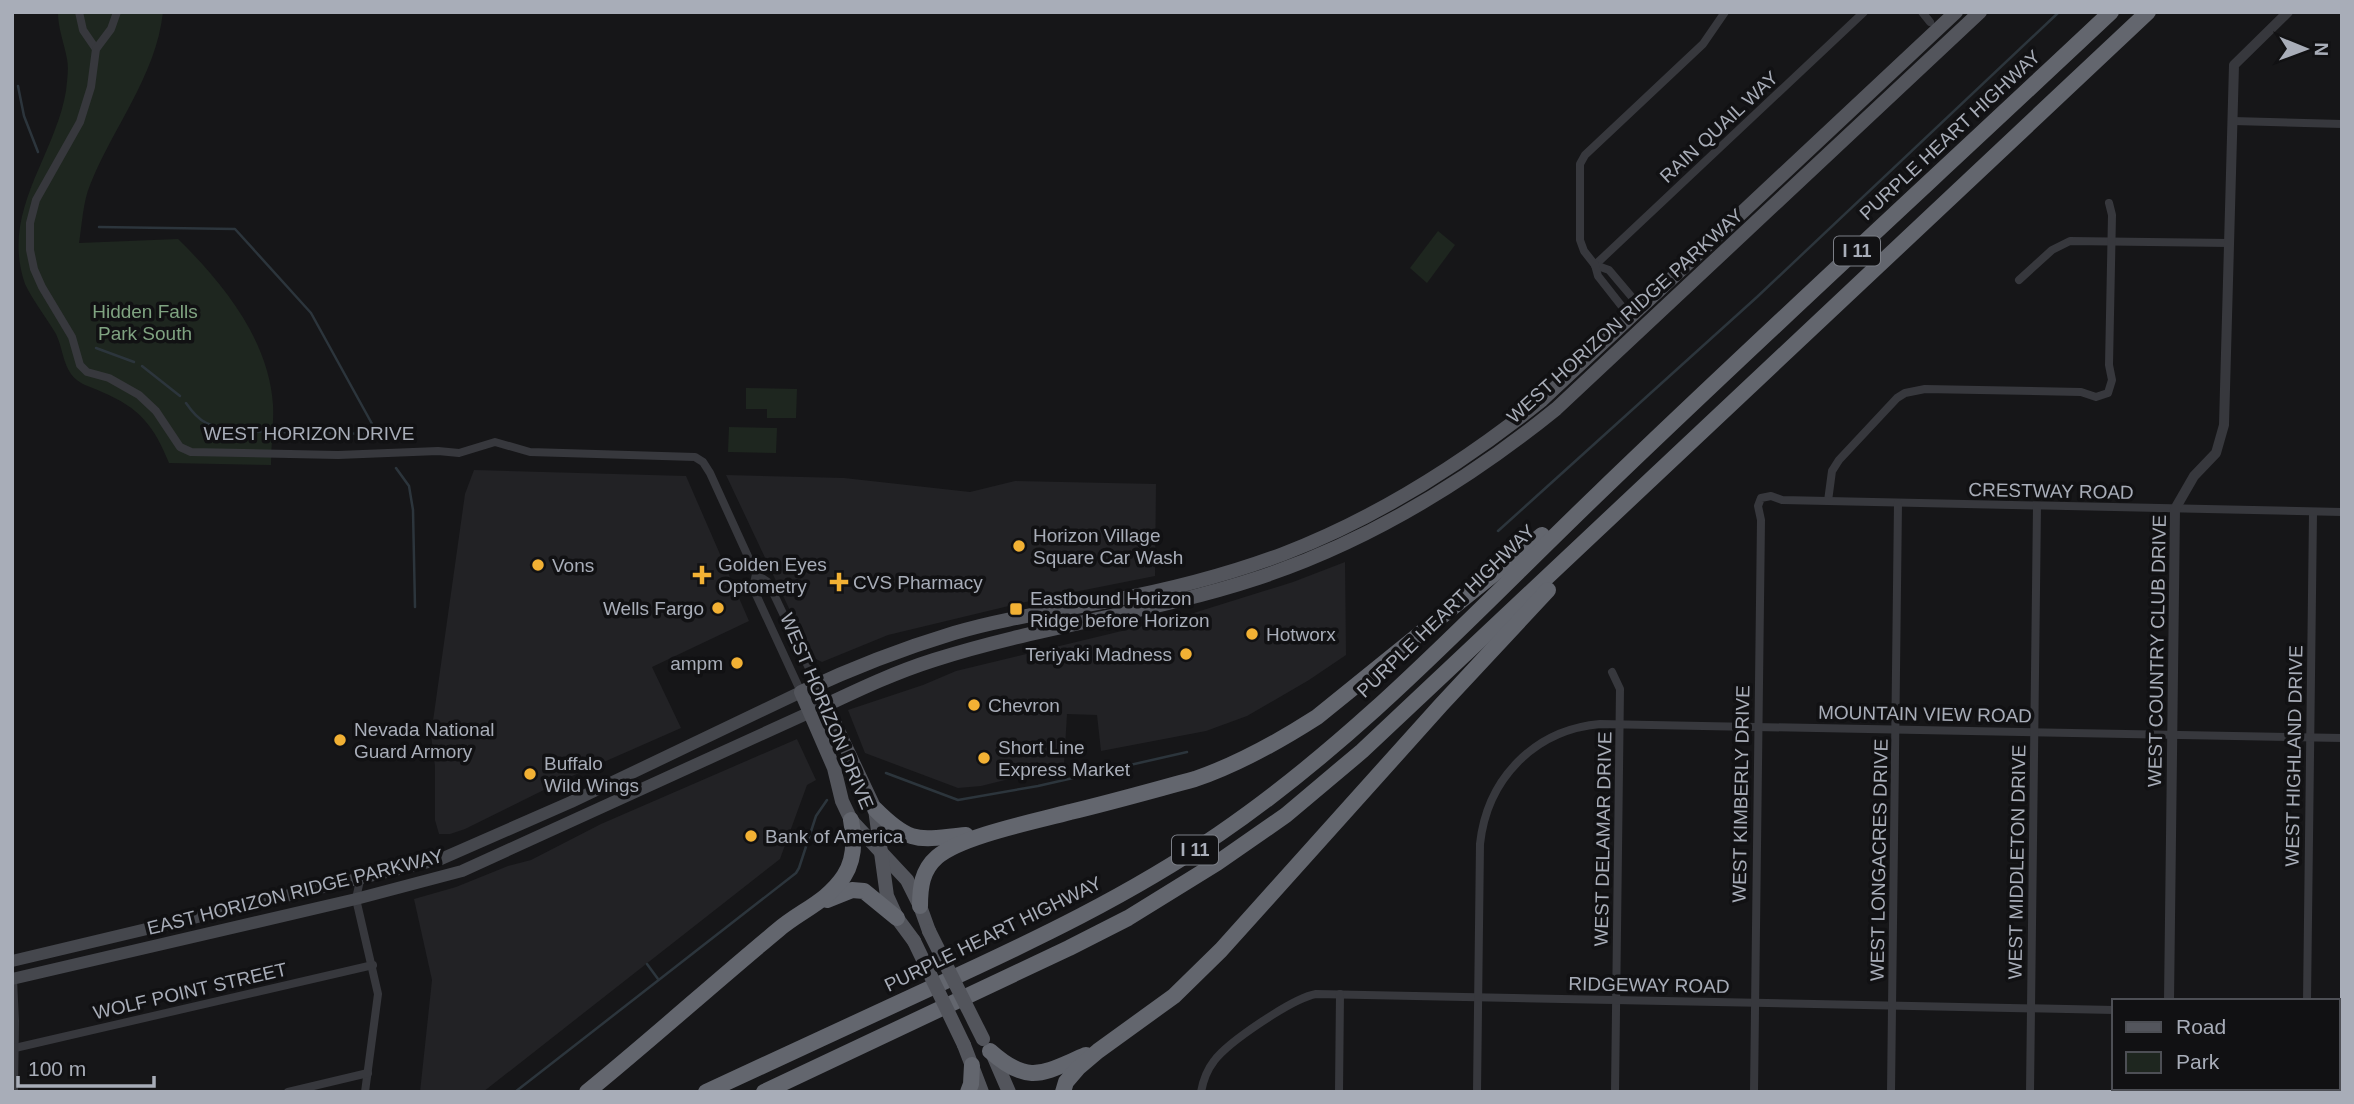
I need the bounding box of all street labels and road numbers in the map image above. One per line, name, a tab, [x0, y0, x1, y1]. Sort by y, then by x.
street label: PURPLE HEART HIGHWAY	[1855, 46, 2045, 224]
street label: RAIN QUAIL WAY	[1656, 67, 1783, 187]
street label: WEST HORIZON RIDGE PARKWAY	[1503, 204, 1747, 427]
road number: I 11	[1834, 236, 1880, 265]
street label: WEST HORIZON DRIVE	[204, 423, 414, 444]
street label: CRESTWAY ROAD	[1968, 479, 2134, 503]
street label: WEST COUNTRY CLUB DRIVE	[2144, 515, 2170, 787]
street label: PURPLE HEART HIGHWAY	[1353, 520, 1539, 702]
street label: WEST HORIZON DRIVE	[776, 610, 878, 812]
street label: WEST HIGHLAND DRIVE	[2282, 645, 2306, 867]
street label: WEST KIMBERLY DRIVE	[1729, 685, 1753, 903]
street label: MOUNTAIN VIEW ROAD	[1818, 702, 2032, 726]
street label: WEST DELAMAR DRIVE	[1591, 731, 1615, 947]
street label: WEST LONGACRES DRIVE	[1866, 739, 1892, 981]
street label: WEST MIDDLETON DRIVE	[2004, 744, 2030, 980]
road number: I 11	[1172, 836, 1218, 864]
street label: EAST HORIZON RIDGE PARKWAY	[145, 845, 446, 939]
street label: PURPLE HEART HIGHWAY	[881, 872, 1105, 996]
street label: WOLF POINT STREET	[91, 958, 289, 1024]
street label: RIDGEWAY ROAD	[1568, 973, 1730, 997]

